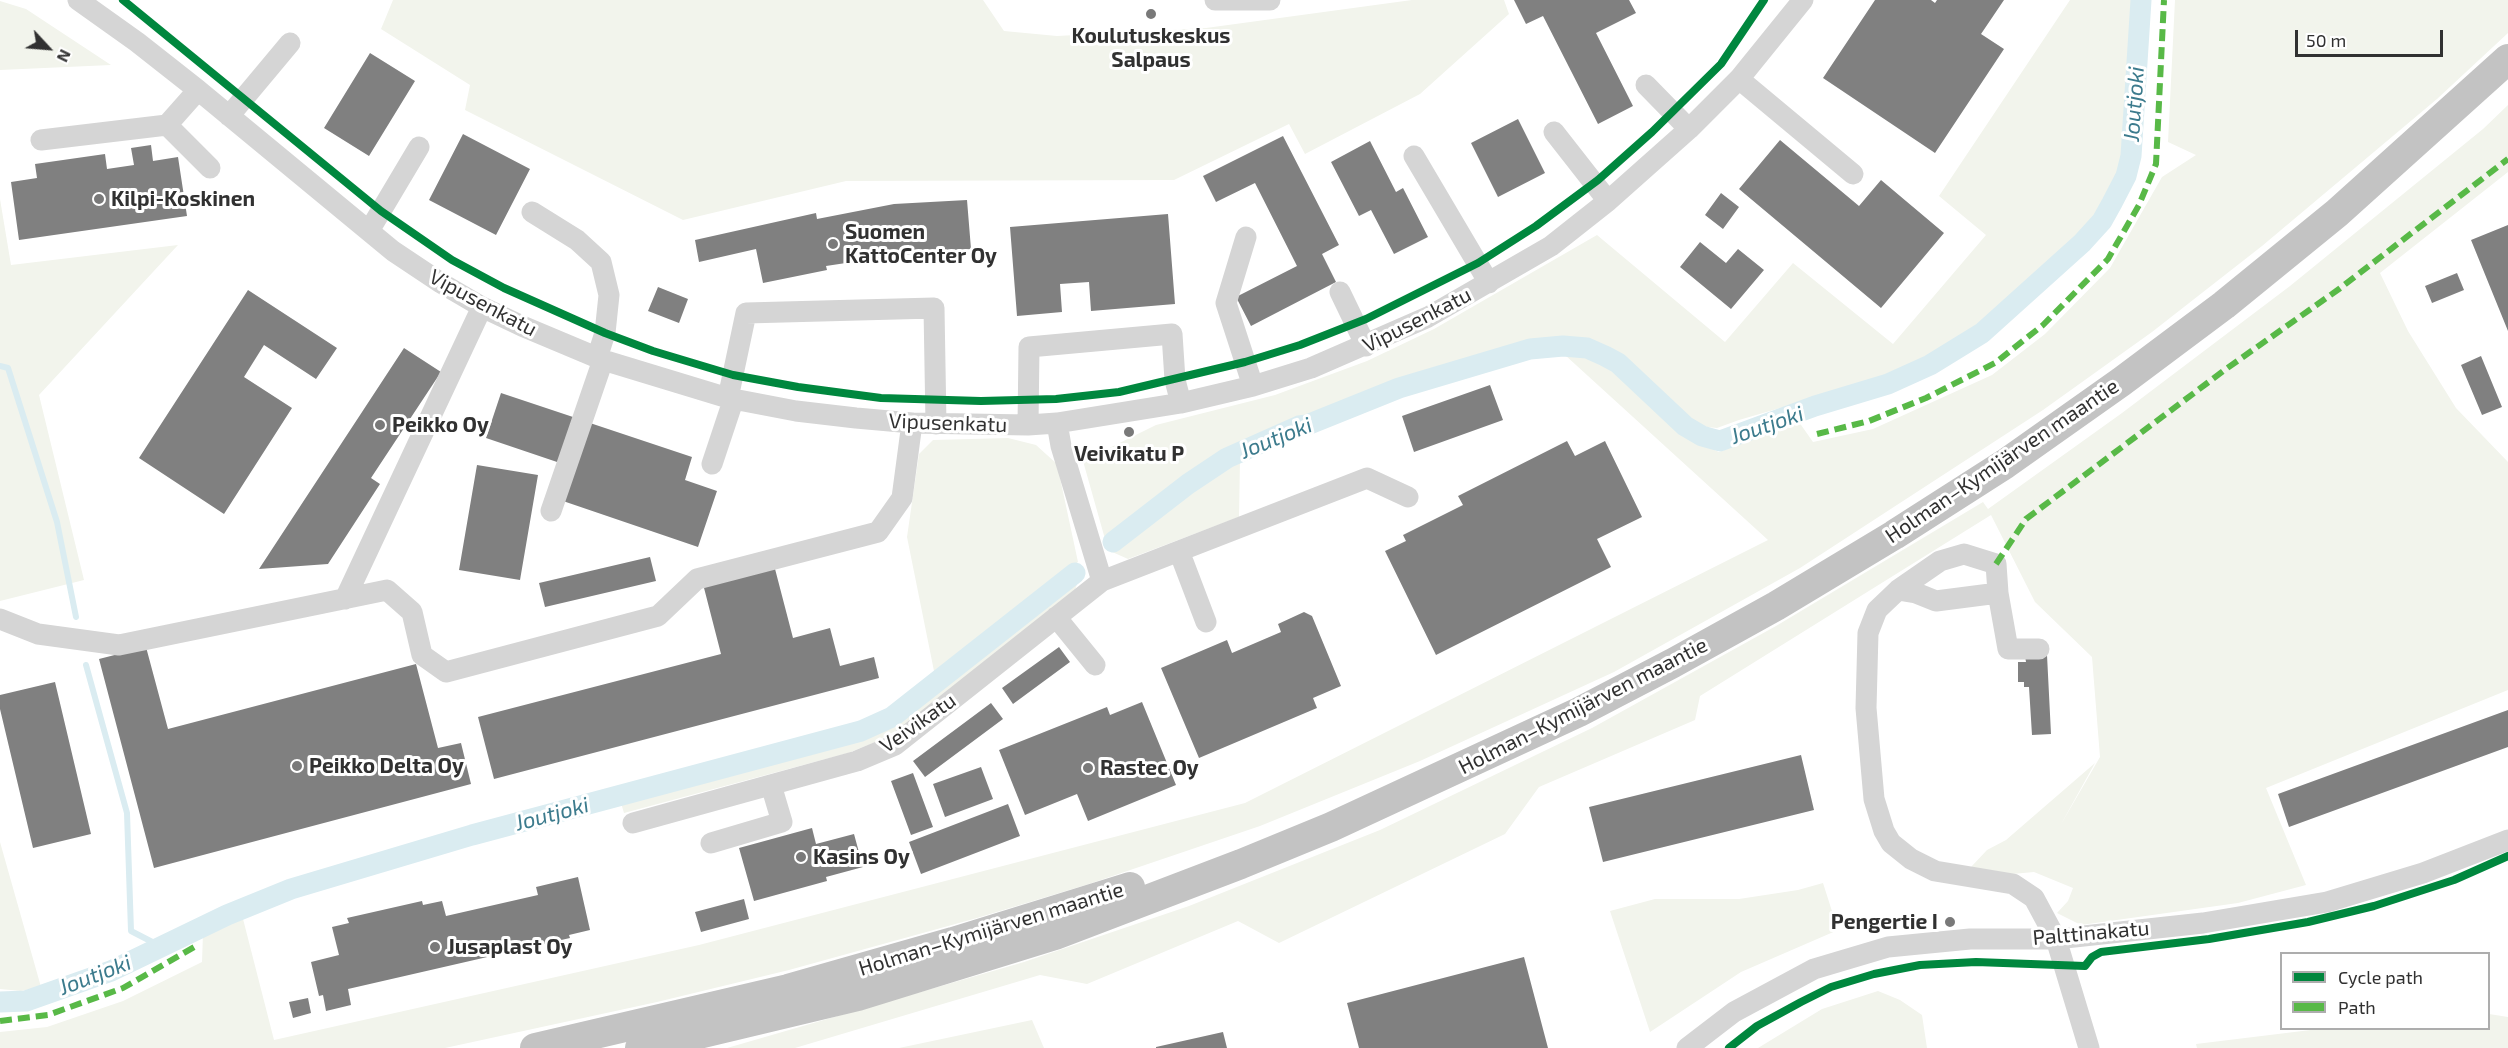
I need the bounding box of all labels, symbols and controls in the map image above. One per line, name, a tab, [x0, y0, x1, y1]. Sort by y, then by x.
marker: Koulutuskeskus Salpaus	[1144, 7, 1158, 21]
north arrow	[18, 18, 78, 78]
scale bar	[2298, 18, 2446, 56]
place label: Koulutuskeskus Salpaus	[1071, 23, 1231, 73]
text: 50 m	[2306, 29, 2346, 51]
text: N	[54, 47, 76, 65]
water label: Joutjoki	[2118, 66, 2150, 142]
place label: Kilpi-Koskinen	[111, 186, 255, 212]
marker: Kilpi-Koskinen	[92, 192, 106, 206]
place label: Suomen KattoCenter Oy	[845, 219, 997, 269]
marker: Suomen KattoCenter Oy	[826, 237, 840, 251]
street label: Vipusenkatu	[425, 264, 541, 342]
street label: Vipusenkatu	[1358, 282, 1476, 358]
street label: Holman–Kymijärven maantie	[1881, 373, 2123, 549]
water label: Joutjoki	[1727, 400, 1807, 450]
street label: Vipusenkatu	[888, 408, 1008, 438]
place label: Peikko Oy	[392, 412, 489, 438]
water label: Joutjoki	[1236, 412, 1316, 464]
marker: Peikko Oy	[373, 418, 387, 432]
marker: Veivikatu P	[1122, 425, 1136, 439]
place label: Veivikatu P	[1074, 441, 1184, 467]
street label: Holman–Kymijärven maantie	[1454, 632, 1712, 780]
street label: Veivikatu	[875, 688, 961, 758]
place label: Peikko Delta Oy	[309, 753, 464, 779]
place label: Rastec Oy	[1100, 755, 1199, 781]
marker: Peikko Delta Oy	[290, 759, 304, 773]
marker: Rastec Oy	[1081, 761, 1095, 775]
water label: Joutjoki	[512, 792, 592, 836]
place label: Kasins Oy	[813, 844, 910, 870]
marker: Kasins Oy	[794, 850, 808, 864]
street label: Holman–Kymijärven maantie	[855, 877, 1127, 981]
place label: Pengertie I	[1831, 909, 1938, 935]
marker: Pengertie I	[1943, 915, 1957, 929]
street label: Palttinakatu	[2032, 915, 2150, 951]
place label: Jusaplast Oy	[447, 934, 572, 960]
marker: Jusaplast Oy	[428, 940, 442, 954]
water label: Joutjoki	[55, 949, 135, 1001]
legend	[2280, 952, 2490, 1030]
text: Cycle path	[2338, 966, 2423, 988]
text: Path	[2338, 996, 2376, 1018]

